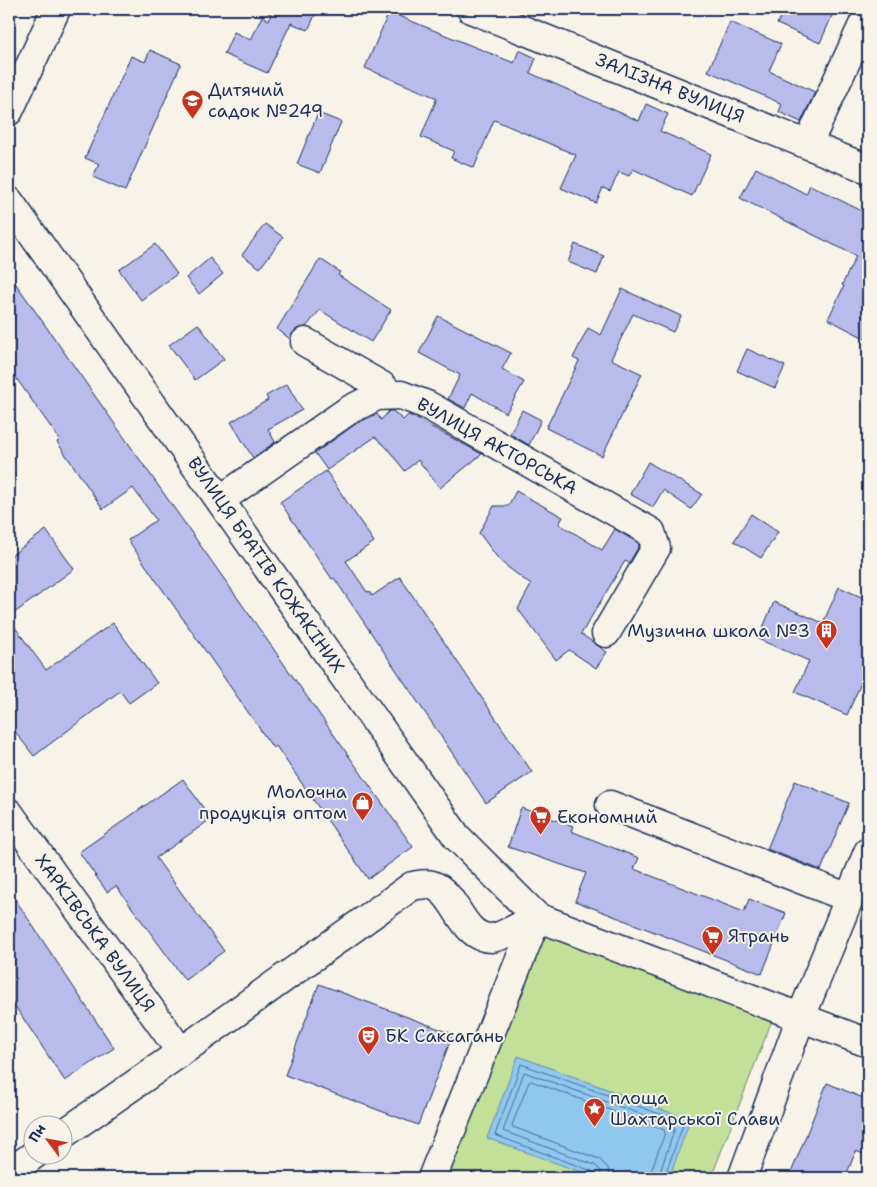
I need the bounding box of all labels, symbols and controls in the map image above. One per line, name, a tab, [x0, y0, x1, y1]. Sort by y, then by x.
street label: ЗАЛІЗНА ВУЛИЦЯ	[592, 47, 748, 129]
place label: Дитячий садок №249	[208, 78, 323, 123]
school or university icon: Дитячий садок №249	[180, 88, 204, 119]
street label: ВУЛИЦЯ АКТОРСЬКА	[413, 392, 581, 500]
street label: ВУЛИЦЯ БРАТІВ КОЖАКІНИХ	[182, 452, 350, 678]
place label: Музична школа №3	[627, 619, 810, 643]
building icon: Музична школа №3	[814, 619, 838, 650]
place label: Молочна продукція оптом	[199, 780, 347, 825]
shop icon: Молочна продукція оптом	[351, 790, 375, 821]
supermarket icon: Економний	[529, 805, 553, 836]
place label: Економний	[557, 805, 657, 829]
street label: ХАРКІВСЬКА ВУЛИЦЯ	[30, 849, 160, 1017]
supermarket icon: Ятрань	[700, 924, 724, 955]
place label: Ятрань	[728, 924, 789, 948]
theatre icon: БК Саксагань	[357, 1024, 381, 1055]
place label: БК Саксагань	[385, 1024, 504, 1048]
place label: площа Шахтарської Слави	[610, 1086, 780, 1131]
place icon: площа Шахтарської Слави	[582, 1096, 606, 1127]
north arrow	[22, 1114, 72, 1164]
text: Пн	[24, 1120, 50, 1146]

